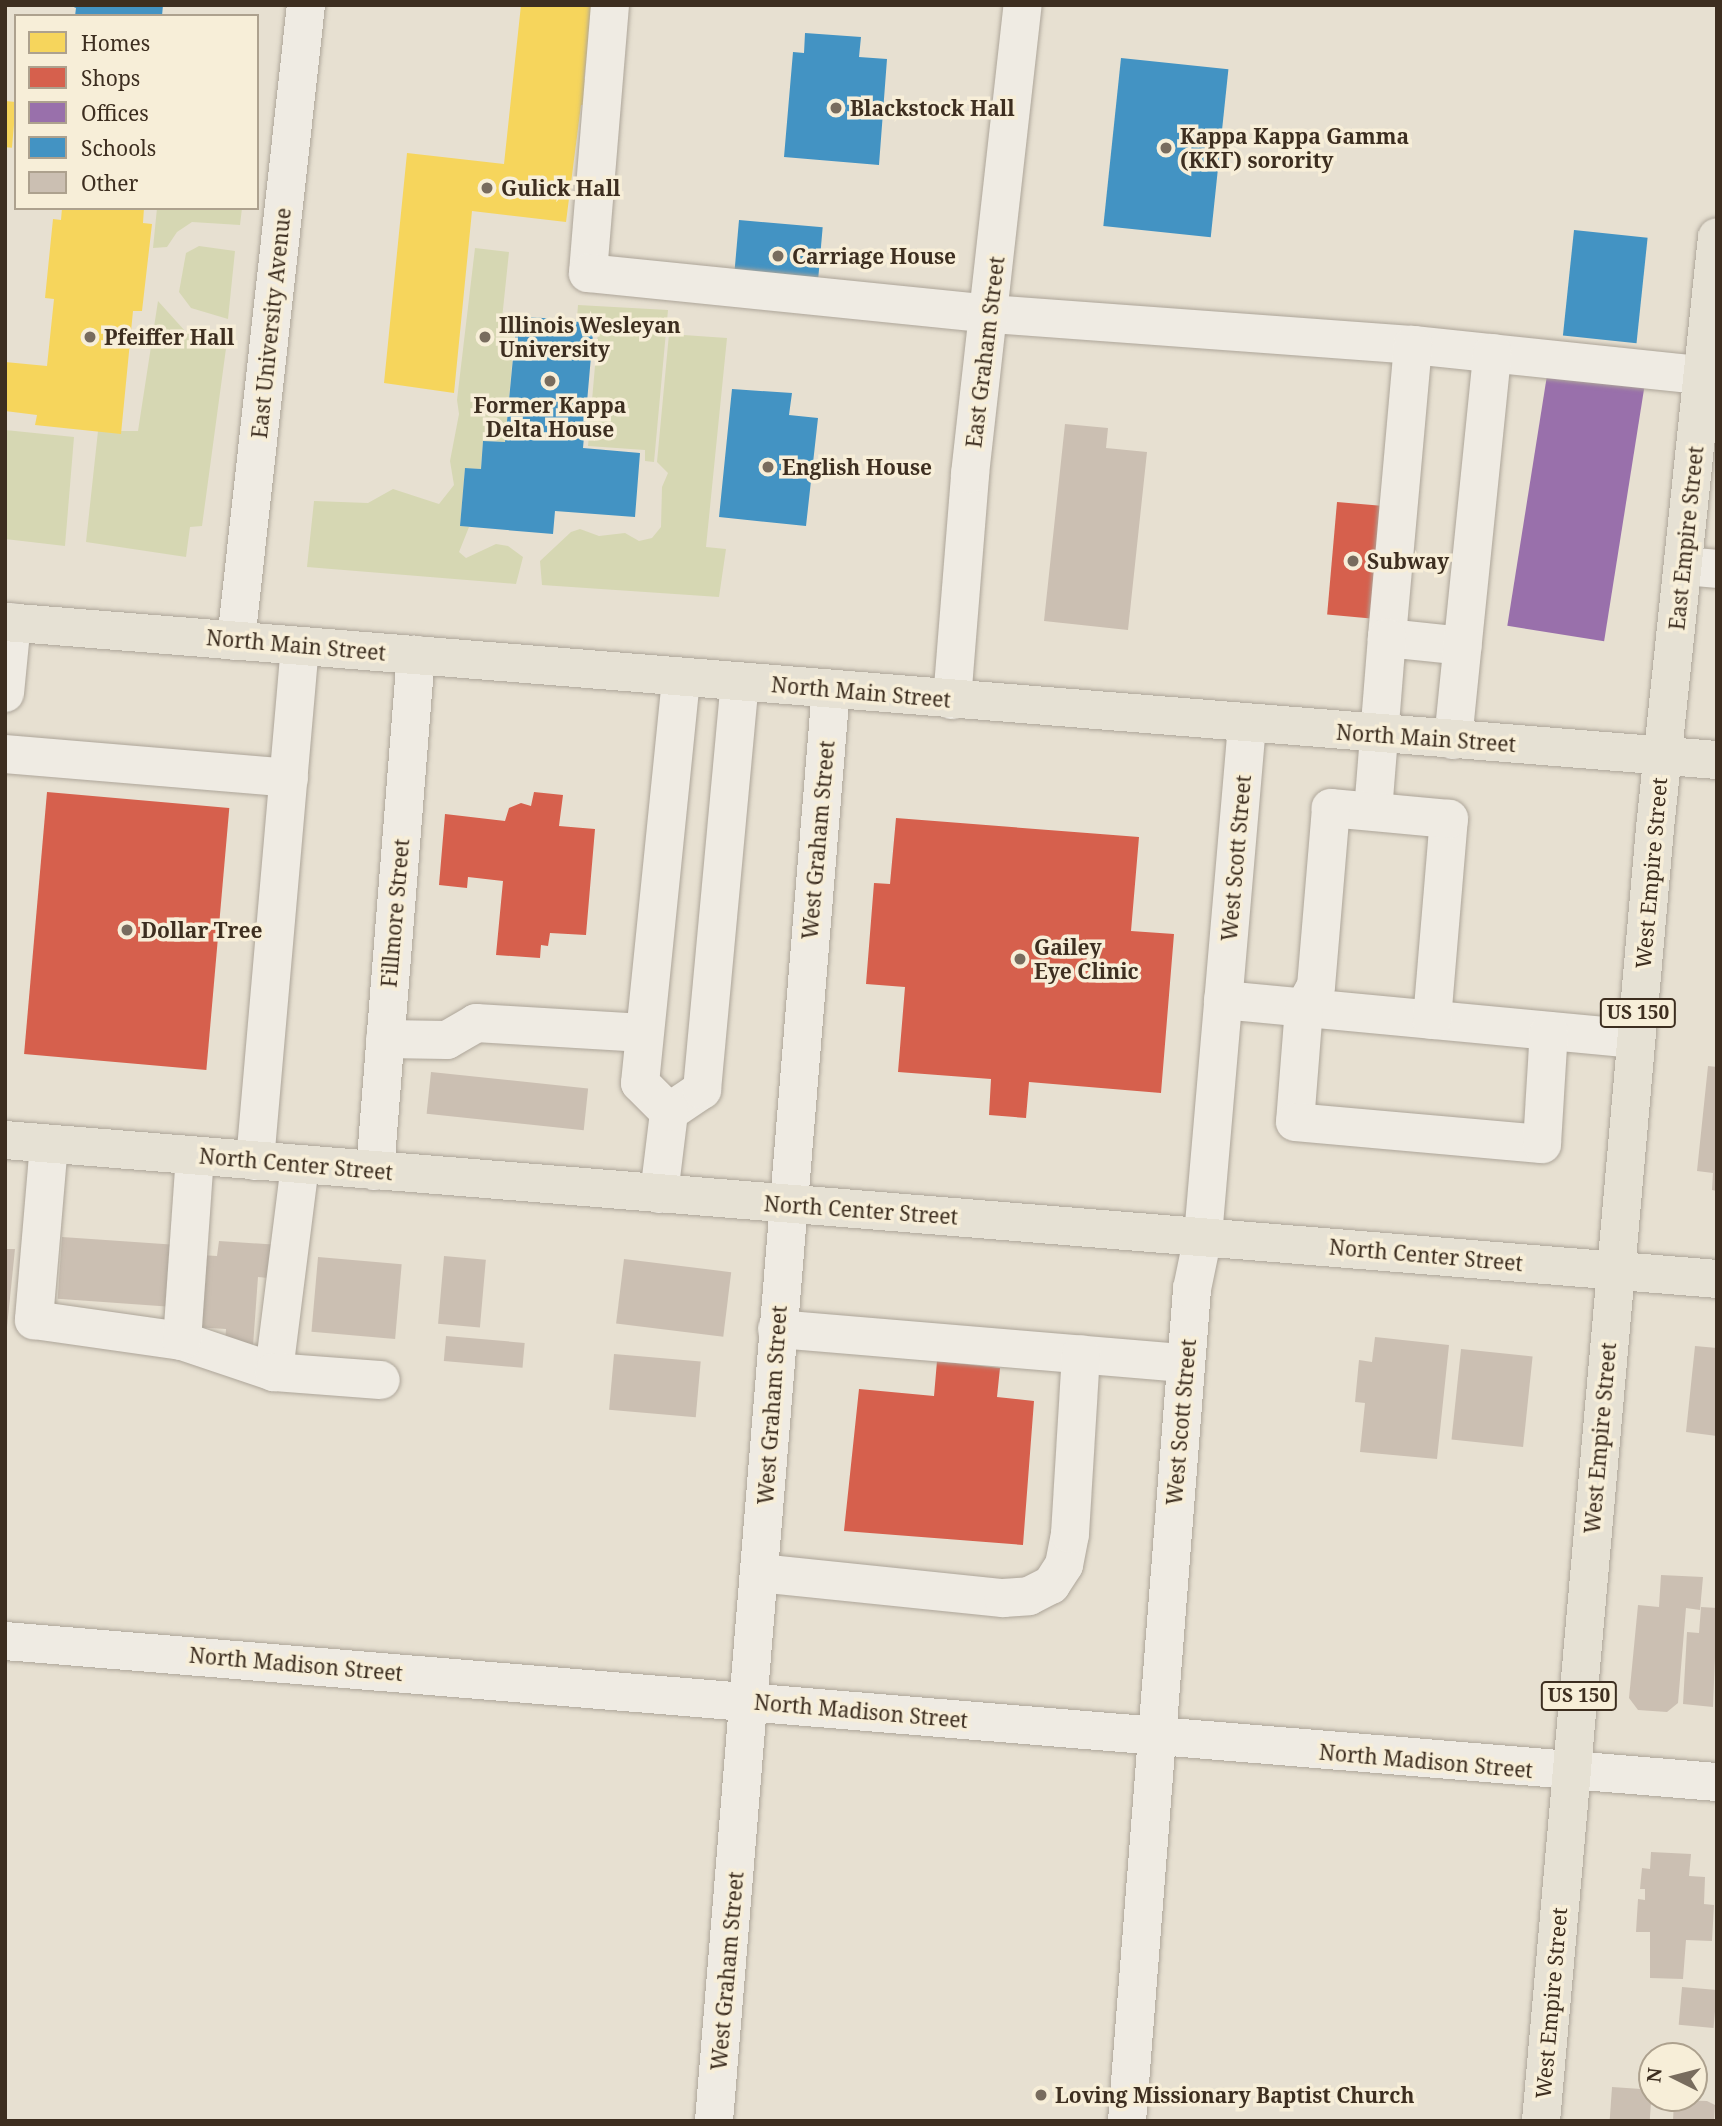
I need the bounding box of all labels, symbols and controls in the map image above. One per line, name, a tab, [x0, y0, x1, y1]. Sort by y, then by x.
legend	[14, 14, 259, 210]
text: Homes	[81, 29, 150, 57]
text: Shops	[81, 64, 140, 92]
place label: Blackstock Hall	[850, 95, 1015, 121]
text: Offices	[81, 99, 149, 127]
marker: Blackstock Hall	[828, 100, 844, 116]
place label: Kappa Kappa Gamma (ΚΚΓ) sorority	[1180, 123, 1409, 173]
text: Schools	[81, 134, 156, 162]
marker: Kappa Kappa Gamma (ΚΚΓ) sorority	[1158, 140, 1174, 156]
text: Other	[81, 169, 138, 197]
place label: Gulick Hall	[501, 175, 620, 201]
marker: Gulick Hall	[479, 180, 495, 196]
street label: East University Avenue	[246, 206, 296, 440]
place label: Carriage House	[792, 243, 956, 269]
marker: Carriage House	[770, 248, 786, 264]
street label: East Graham Street	[961, 255, 1009, 449]
place label: Illinois Wesleyan University	[499, 312, 681, 362]
place label: Pfeiffer Hall	[104, 324, 234, 350]
marker: Pfeiffer Hall	[82, 329, 98, 345]
marker: Illinois Wesleyan University	[477, 329, 493, 345]
marker: Former Kappa Delta House	[542, 373, 558, 389]
place label: Former Kappa Delta House	[474, 392, 626, 442]
street label: East Empire Street	[1664, 445, 1708, 631]
place label: English House	[782, 454, 932, 480]
marker: English House	[760, 459, 776, 475]
place label: Subway	[1367, 548, 1449, 574]
marker: Subway	[1345, 553, 1361, 569]
street label: North Main Street	[205, 625, 387, 665]
street label: North Main Street	[770, 672, 952, 712]
street label: North Main Street	[1335, 719, 1517, 757]
street label: West Graham Street	[797, 739, 839, 941]
street label: West Scott Street	[1216, 774, 1256, 942]
street label: West Empire Street	[1630, 776, 1672, 970]
street label: Fillmore Street	[376, 838, 414, 988]
place label: Dollar Tree	[141, 917, 263, 943]
marker: Dollar Tree	[119, 922, 135, 938]
place label: Gailey Eye Clinic	[1034, 934, 1139, 984]
marker: Gailey Eye Clinic	[1012, 951, 1028, 967]
road number: US 150	[1600, 998, 1676, 1028]
street label: North Center Street	[198, 1143, 394, 1185]
street label: North Center Street	[763, 1191, 959, 1229]
street label: North Center Street	[1328, 1234, 1524, 1276]
street label: West Graham Street	[752, 1305, 792, 1505]
street label: West Scott Street	[1161, 1338, 1201, 1506]
street label: West Empire Street	[1579, 1341, 1621, 1535]
street label: North Madison Street	[188, 1642, 404, 1686]
road number: US 150	[1540, 1680, 1618, 1712]
street label: North Madison Street	[753, 1689, 969, 1733]
street label: North Madison Street	[1318, 1739, 1534, 1783]
street label: West Graham Street	[706, 1870, 748, 2072]
street label: West Empire Street	[1530, 1906, 1572, 2100]
north arrow	[1638, 2042, 1708, 2112]
text: N	[1640, 2066, 1668, 2084]
place label: Loving Missionary Baptist Church	[1055, 2082, 1414, 2108]
marker: Loving Missionary Baptist Church	[1033, 2087, 1049, 2103]

